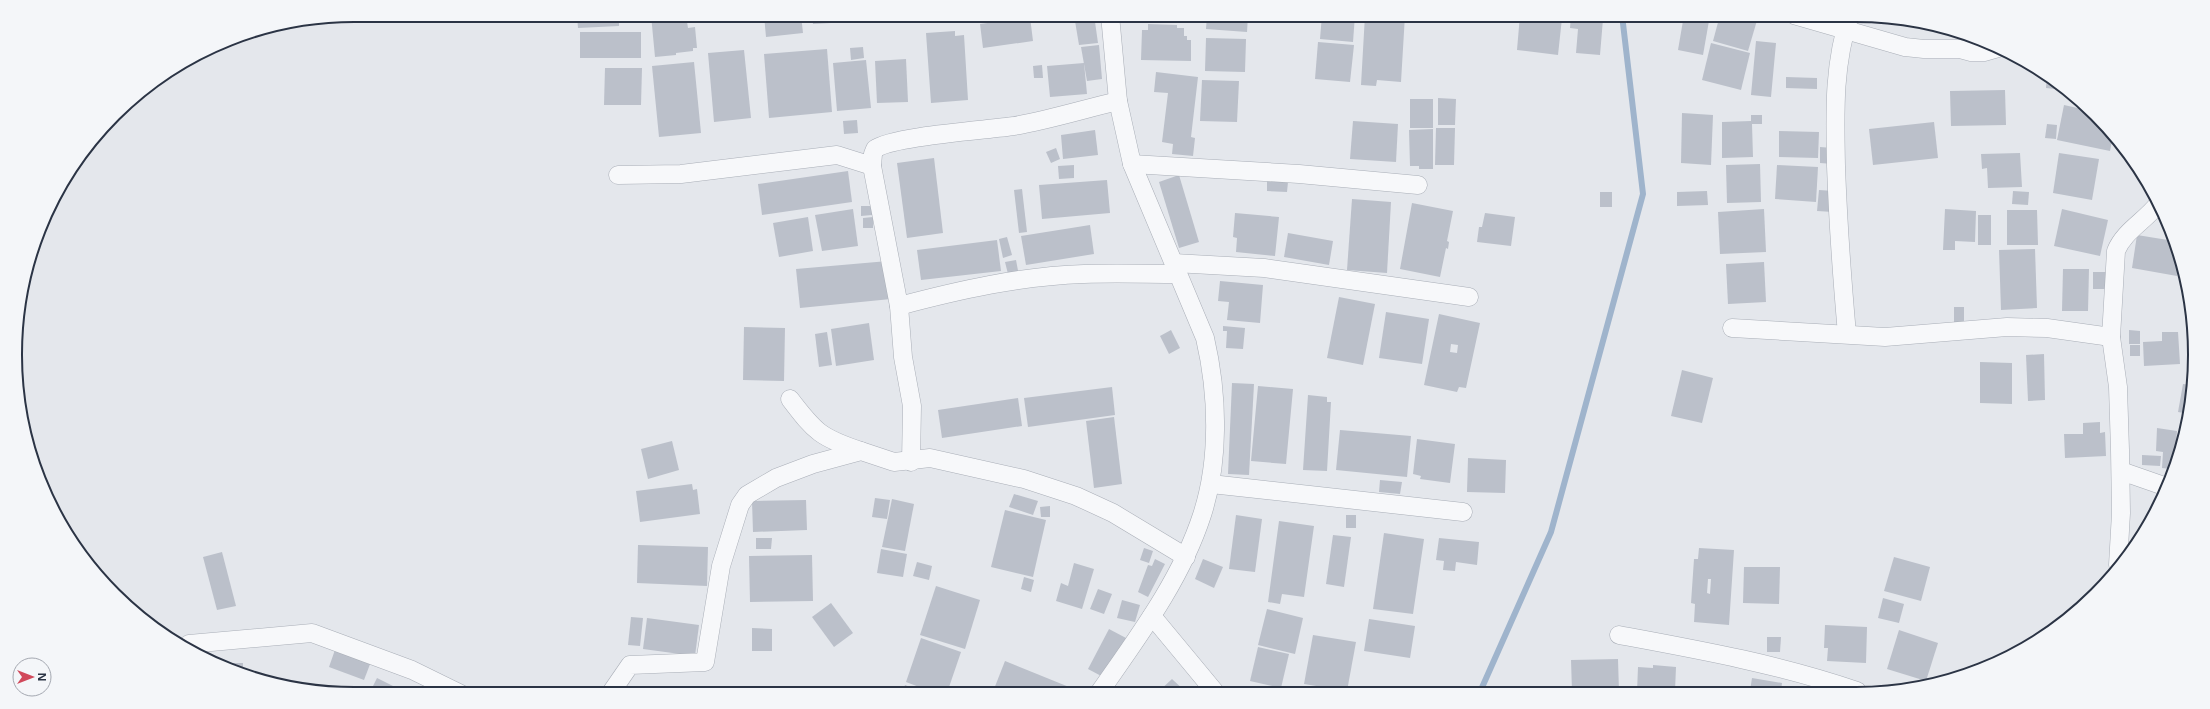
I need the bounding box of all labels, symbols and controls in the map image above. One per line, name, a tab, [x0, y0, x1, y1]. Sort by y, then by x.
north arrow	[12, 657, 52, 697]
text: N	[35, 673, 50, 681]

